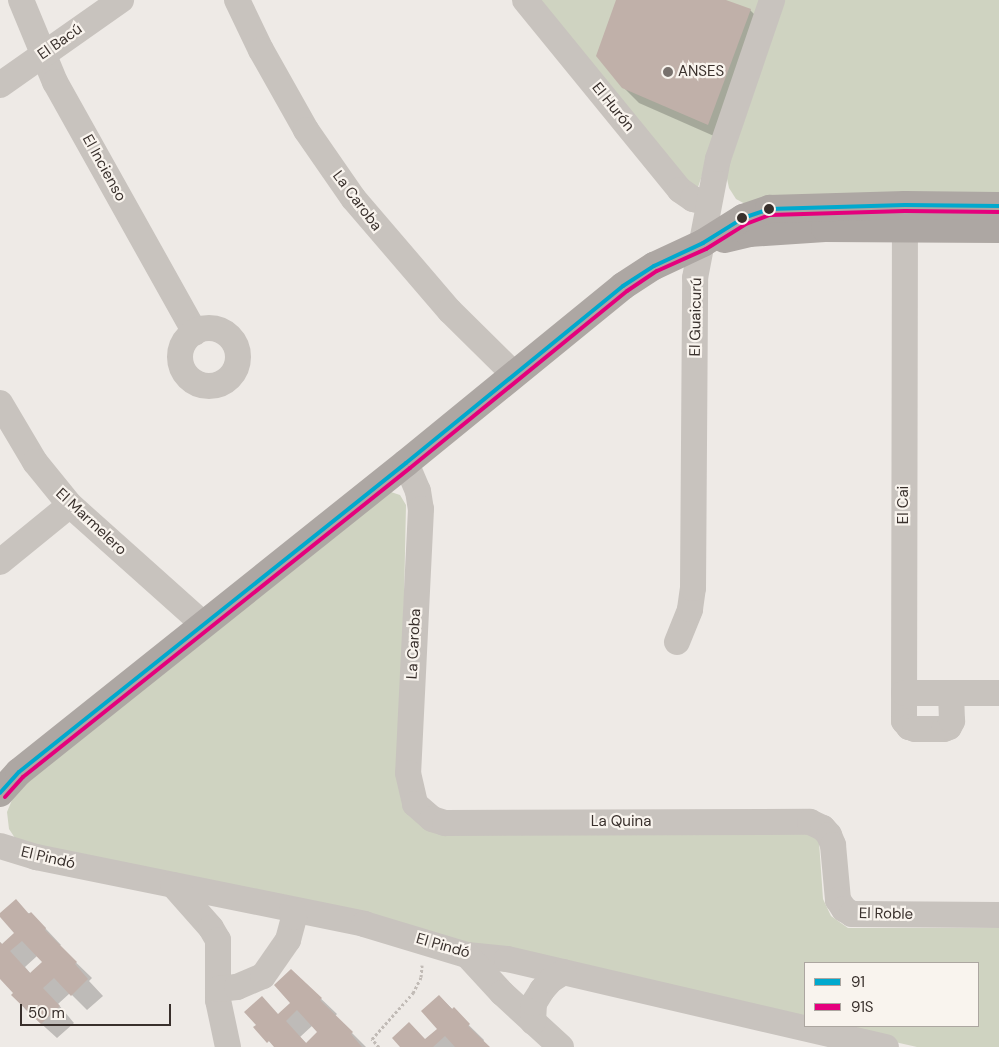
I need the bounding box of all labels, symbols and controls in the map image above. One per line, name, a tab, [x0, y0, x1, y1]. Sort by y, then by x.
street label: El Bacú	[34, 20, 86, 64]
place label: ANSES	[678, 63, 724, 81]
marker: ANSES	[662, 66, 674, 78]
street label: El Hurón	[588, 79, 638, 135]
street label: El Incienso	[78, 131, 130, 205]
street label: La Caroba	[329, 167, 385, 235]
unlabelled marker	[764, 204, 774, 214]
unlabelled marker	[737, 213, 747, 223]
street label: El Guaicurú	[686, 277, 706, 357]
street label: El Marmelero	[52, 485, 130, 559]
street label: El Cai	[895, 486, 913, 524]
street label: La Caroba	[403, 608, 425, 680]
street label: La Quina	[591, 813, 651, 831]
street label: El Pindó	[19, 843, 77, 873]
street label: El Roble	[859, 905, 913, 923]
street label: El Pindó	[414, 930, 472, 962]
legend	[804, 962, 979, 1027]
text: 91	[851, 972, 865, 992]
scale bar	[22, 994, 174, 1026]
text: 91S	[851, 997, 874, 1017]
text: 50 m	[28, 1003, 65, 1023]

